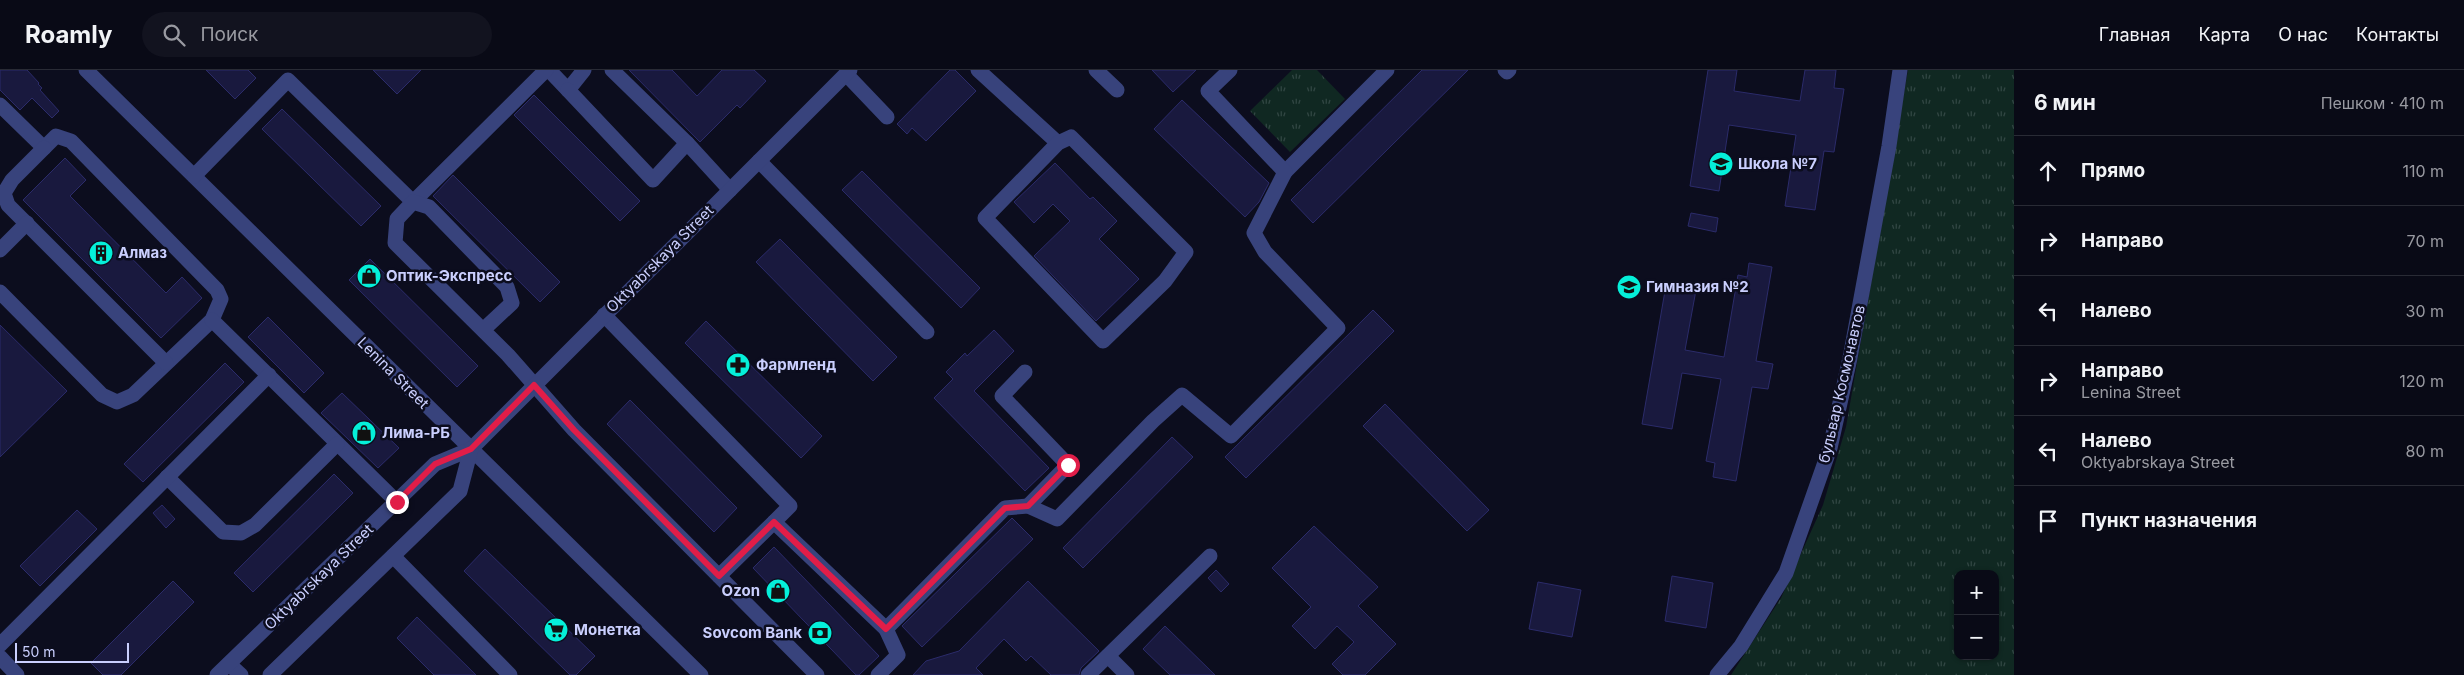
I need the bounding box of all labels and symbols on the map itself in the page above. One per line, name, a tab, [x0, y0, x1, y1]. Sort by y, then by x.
school or university icon: Школа №7	[1708, 151, 1734, 177]
place label: Школа №7	[1738, 154, 1817, 173]
street label: Oktyabrskaya Street	[602, 201, 717, 316]
building icon: Алмаз	[88, 240, 114, 266]
place label: Алмаз	[118, 243, 167, 262]
shop icon: Оптик-Экспресс	[356, 263, 382, 289]
place label: Оптик-Экспресс	[386, 266, 513, 285]
school or university icon: Гимназия №2	[1616, 274, 1642, 300]
place label: Гимназия №2	[1646, 277, 1749, 296]
street label: бульвар Космонавтов	[1814, 303, 1869, 465]
street label: Lenina Street	[354, 333, 433, 413]
pharmacy icon: Фармленд	[725, 352, 751, 378]
place label: Фармленд	[756, 355, 836, 374]
shop icon: Лима-РБ	[351, 420, 377, 446]
place label: Лима-РБ	[382, 423, 450, 442]
route start	[1057, 454, 1080, 477]
route end	[386, 491, 409, 514]
street label: Oktyabrskaya Street	[260, 520, 377, 634]
shop icon: Ozon	[765, 578, 791, 604]
place label: Ozon	[722, 581, 760, 600]
supermarket icon: Монетка	[543, 617, 569, 643]
place label: Монетка	[574, 620, 641, 639]
bank icon: Sovcom Bank	[807, 620, 833, 646]
place label: Sovcom Bank	[703, 623, 802, 642]
scale bar	[15, 640, 129, 663]

